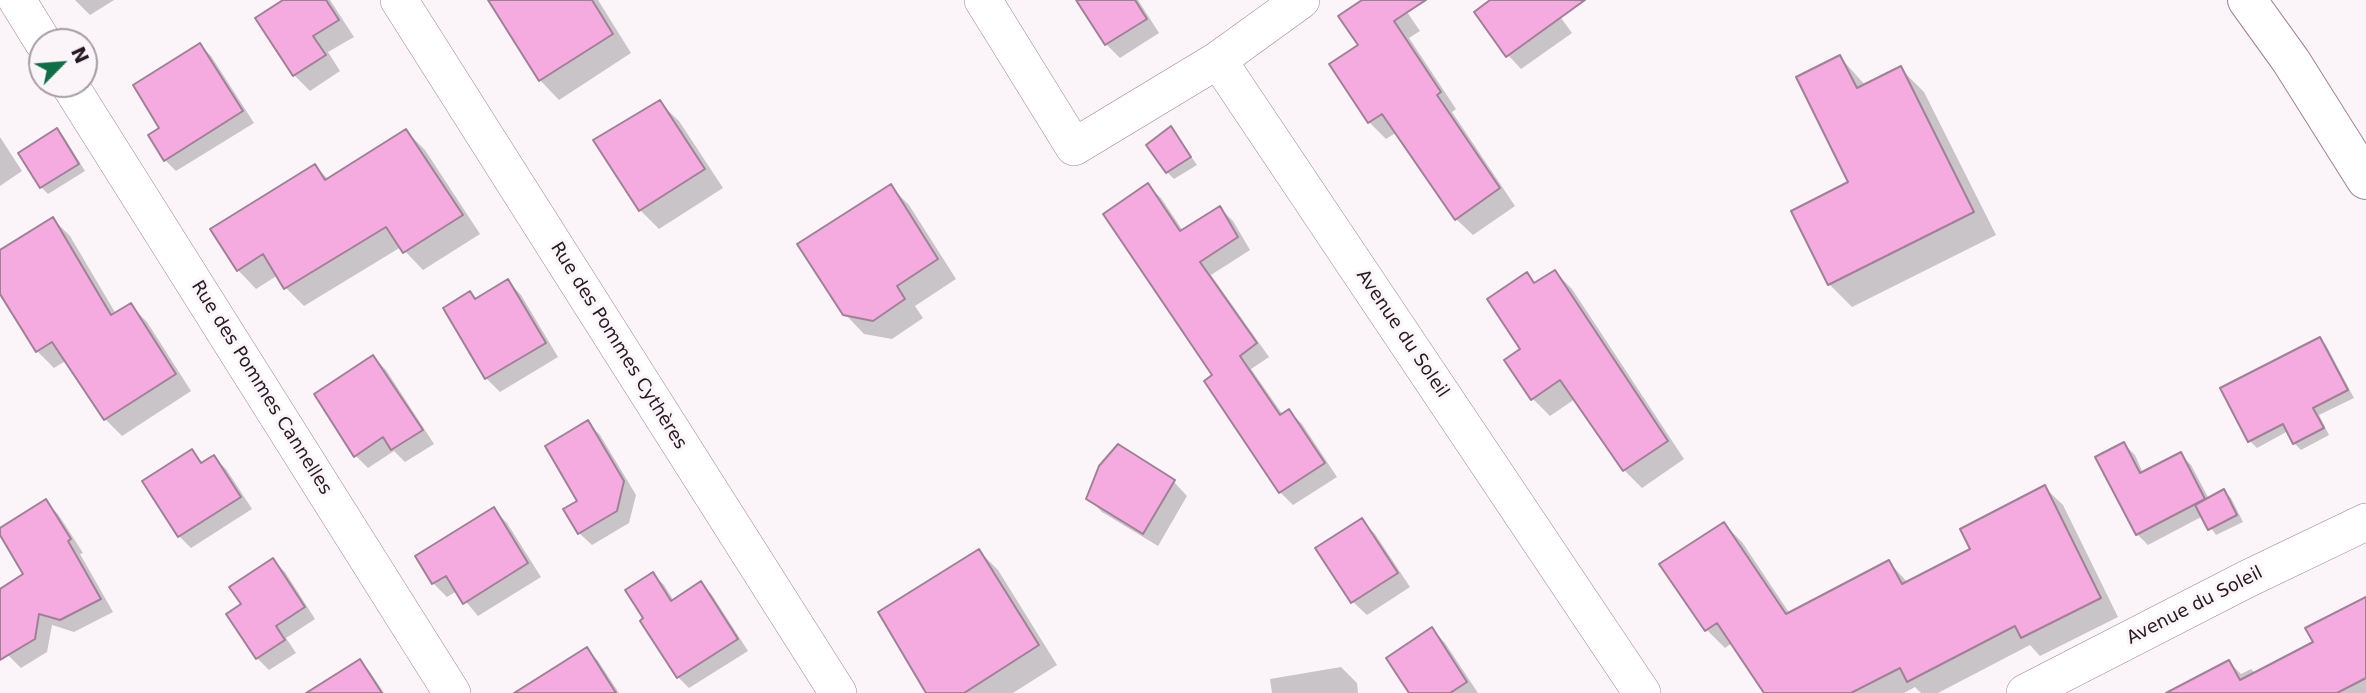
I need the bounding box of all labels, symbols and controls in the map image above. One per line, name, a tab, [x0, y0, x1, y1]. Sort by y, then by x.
north arrow	[28, 28, 98, 98]
text: N	[67, 43, 94, 67]
street label: Rue des Pommes Cythères	[545, 238, 691, 454]
street label: Avenue du Soleil	[1351, 266, 1453, 402]
street label: Rue des Pommes Cannelles	[186, 277, 336, 499]
street label: Avenue du Soleil	[2123, 562, 2267, 650]

